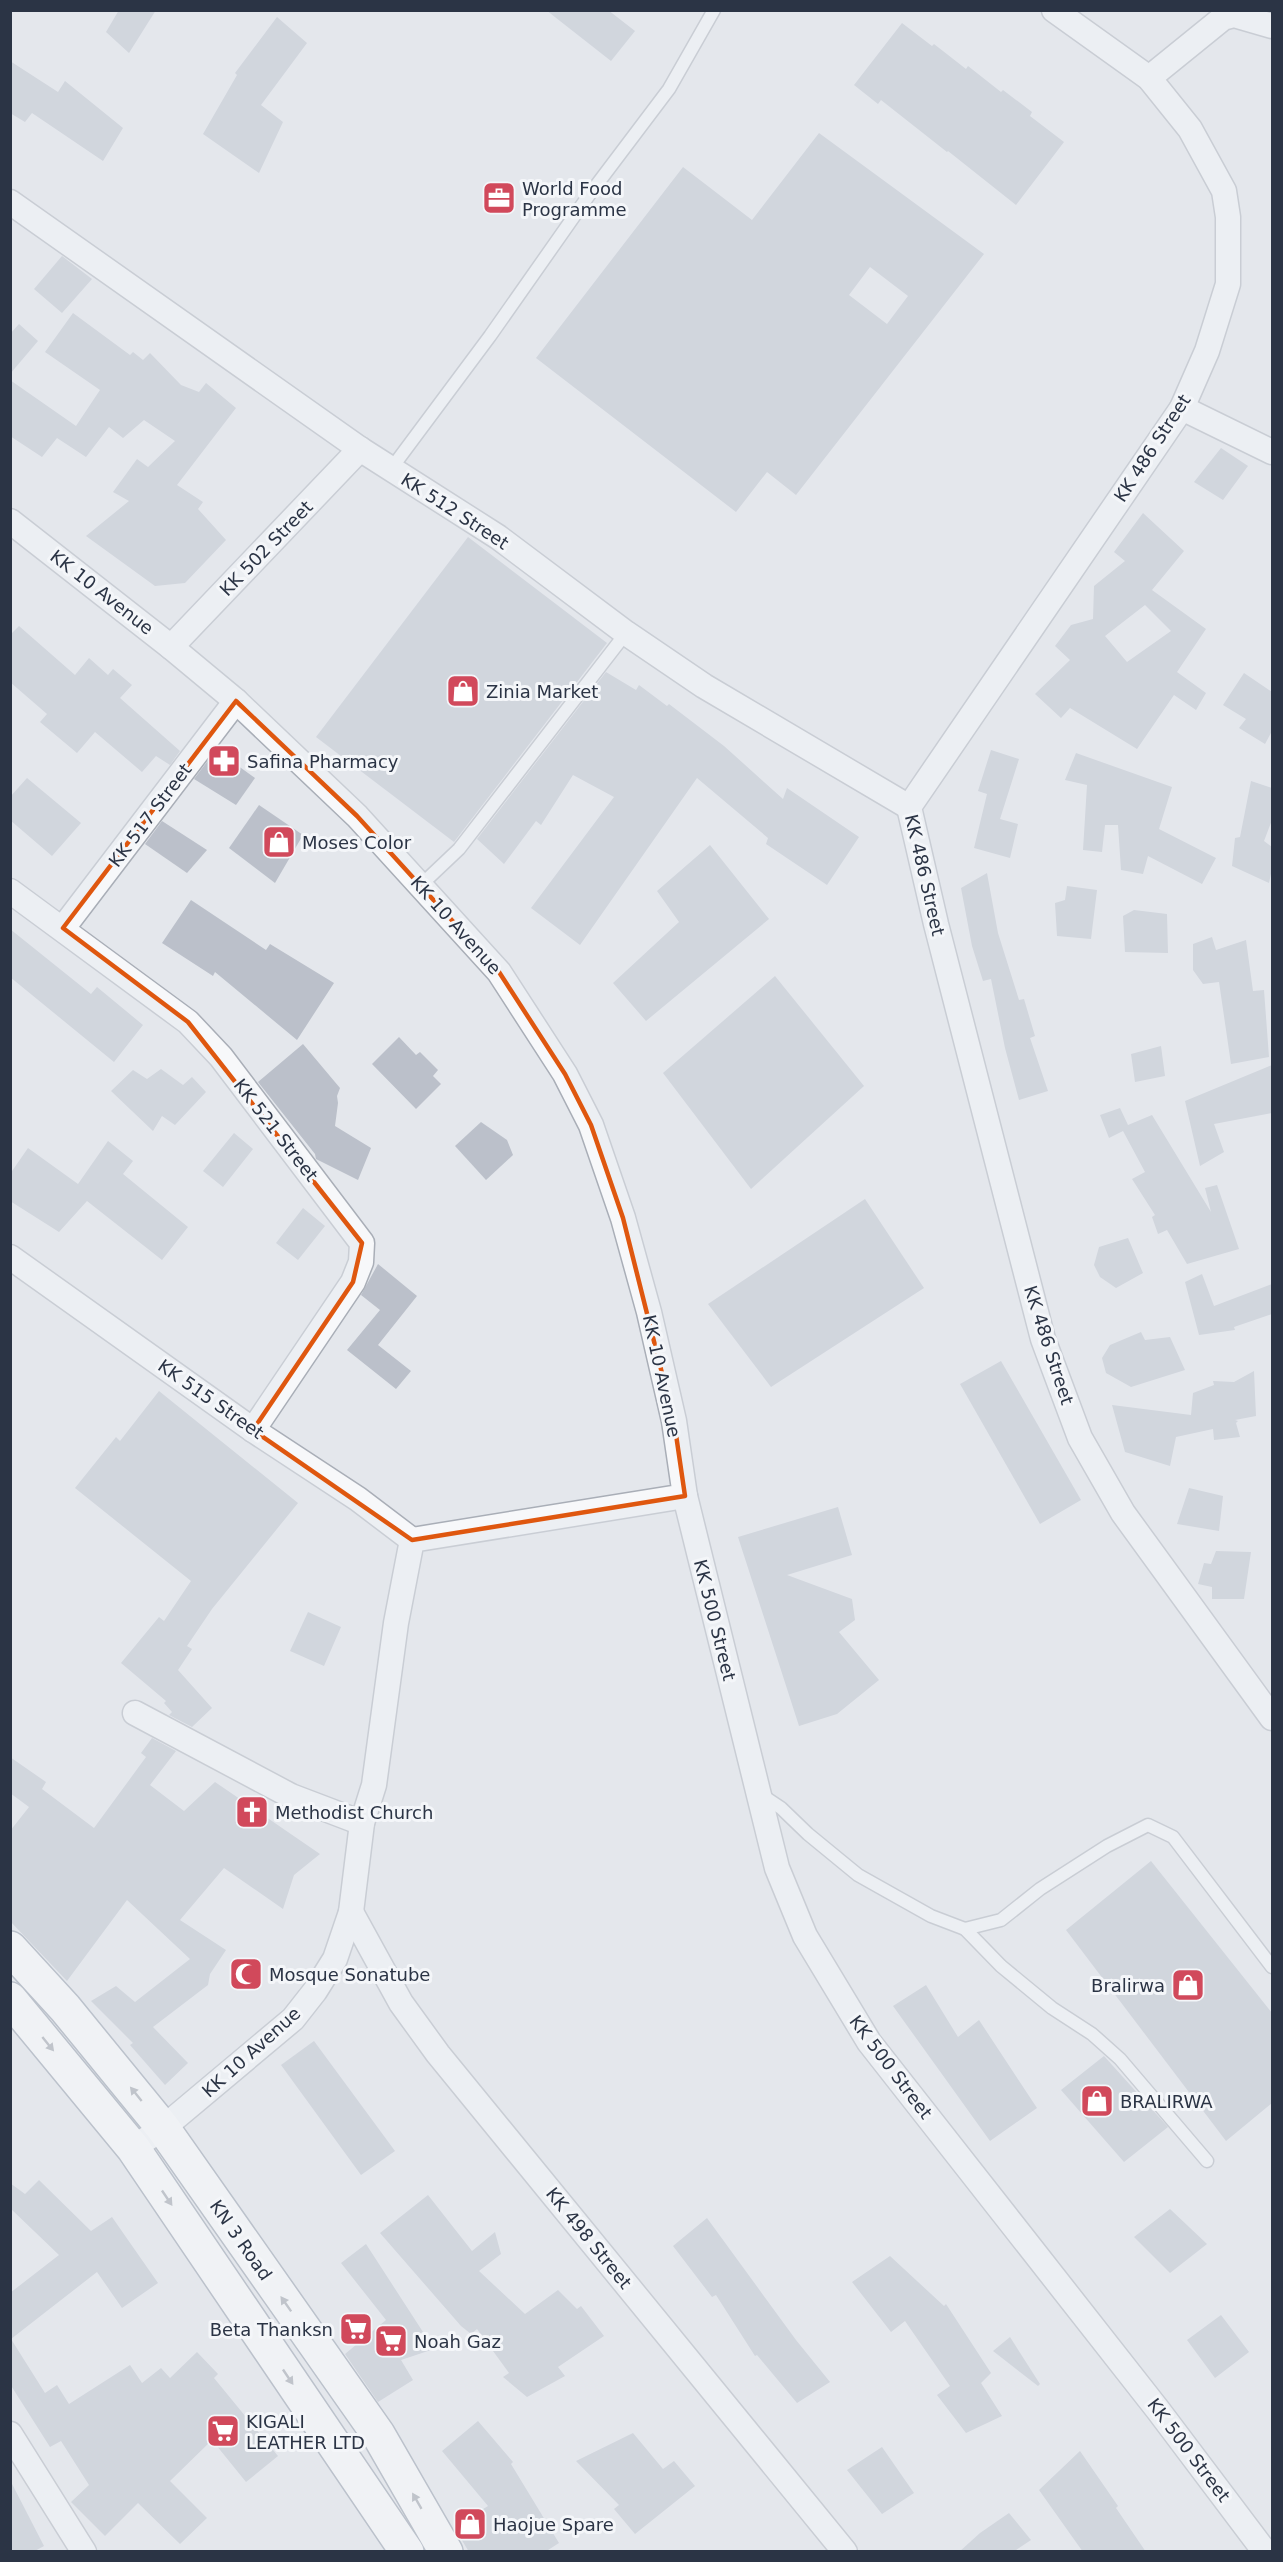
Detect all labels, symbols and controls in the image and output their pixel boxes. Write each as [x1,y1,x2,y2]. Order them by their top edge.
place label: World Food Programme [522,178,627,220]
office icon: World Food Programme [481,180,517,216]
street label: KK 486 Street [1109,390,1195,506]
street label: KK 512 Street [397,468,513,554]
street label: KK 502 Street [215,496,317,600]
street label: KK 10 Avenue [46,545,158,639]
shop icon: Zinia Market [445,673,481,709]
place label: Zinia Market [486,681,598,702]
pharmacy icon: Safina Pharmacy [206,743,242,779]
place label: Safina Pharmacy [247,751,399,772]
street label: KK 517 Street [104,759,196,871]
street label: KK 486 Street [901,812,949,938]
shop icon: Moses Color [261,824,297,860]
place label: Moses Color [302,832,412,853]
street label: KK 10 Avenue [406,872,506,978]
street label: KK 521 Street [230,1075,322,1185]
street label: KK 486 Street [1020,1283,1078,1407]
street label: KK 10 Avenue [639,1313,685,1439]
street label: KK 515 Street [154,1355,268,1443]
street label: KK 500 Street [690,1557,740,1683]
church icon: Methodist Church [234,1794,270,1830]
place label: Methodist Church [275,1802,433,1823]
mosque icon: Mosque Sonatube [228,1956,264,1992]
place label: Mosque Sonatube [269,1964,430,1985]
shop icon: Bralirwa [1170,1967,1206,2003]
place label: Bralirwa [1091,1975,1165,1996]
street label: KK 10 Avenue [198,2002,304,2102]
street label: KK 500 Street [845,2011,937,2123]
one-way arrow [41,2036,54,2052]
shop icon: BRALIRWA [1079,2083,1115,2119]
one-way arrow [129,2086,142,2102]
place label: BRALIRWA [1120,2091,1213,2112]
street label: KK 498 Street [542,2183,636,2293]
one-way arrow [161,2190,172,2206]
street label: KN 3 Road [206,2196,276,2284]
one-way arrow [280,2296,292,2312]
supermarket icon: Beta Thanksn [338,2311,374,2347]
place label: Beta Thanksn [210,2319,333,2340]
supermarket icon: Noah Gaz [373,2323,409,2359]
place label: Noah Gaz [414,2331,501,2352]
one-way arrow [283,2368,294,2385]
street label: KK 500 Street [1143,2394,1235,2506]
place label: KIGALI LEATHER LTD [246,2411,365,2453]
supermarket icon: KIGALI LEATHER LTD [205,2413,241,2449]
one-way arrow [412,2492,422,2509]
shop icon: Haojue Spare [452,2506,488,2542]
place label: Haojue Spare [493,2514,614,2535]

